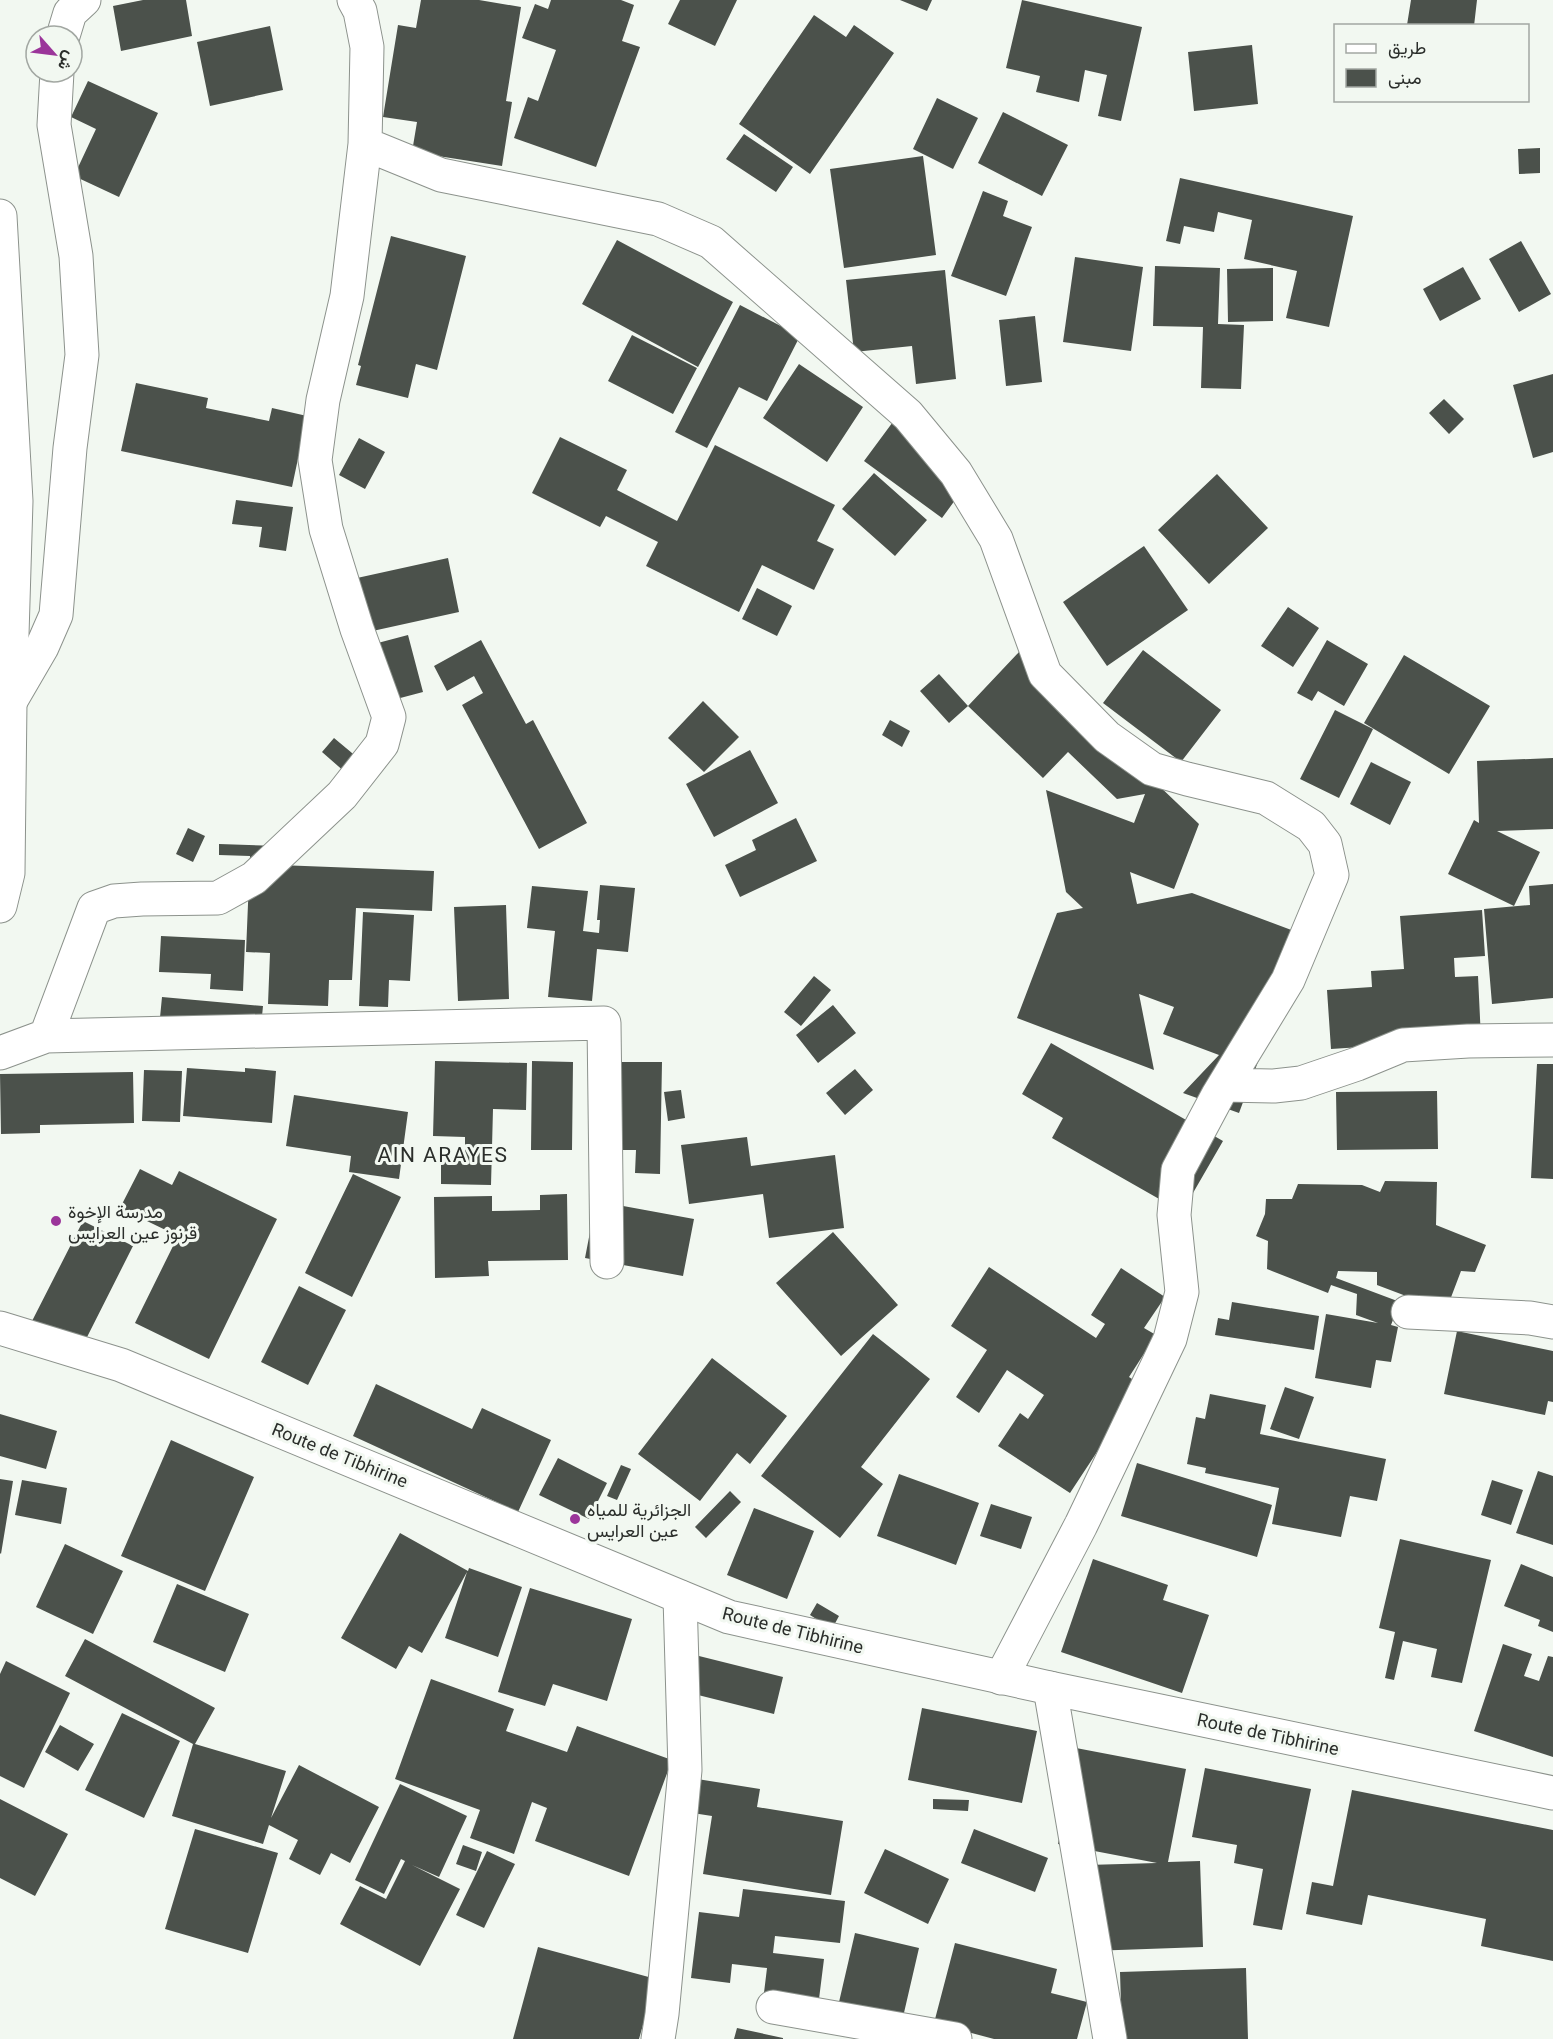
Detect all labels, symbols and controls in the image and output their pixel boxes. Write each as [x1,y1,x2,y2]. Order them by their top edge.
north arrow [24,24,84,84]
legend [1334,24,1529,102]
text: طريق [1388,37,1426,59]
text: ش [54,48,80,74]
text: مبنى [1388,67,1422,89]
district label: AIN ARAYES [378,1143,509,1167]
place label: مدرسة الإخوة قرنوز عين العرايس [68,1201,197,1244]
marker: مدرسة الإخوة قرنوز عين العرايس [49,1214,63,1228]
street label: Route de Tibhirine [269,1418,411,1492]
place label: الجزائرية للمياه عين العرايس [587,1499,691,1542]
marker: الجزائرية للمياه عين العرايس [568,1512,582,1526]
street label: Route de Tibhirine [720,1602,866,1658]
street label: Route de Tibhirine [1195,1709,1341,1759]

